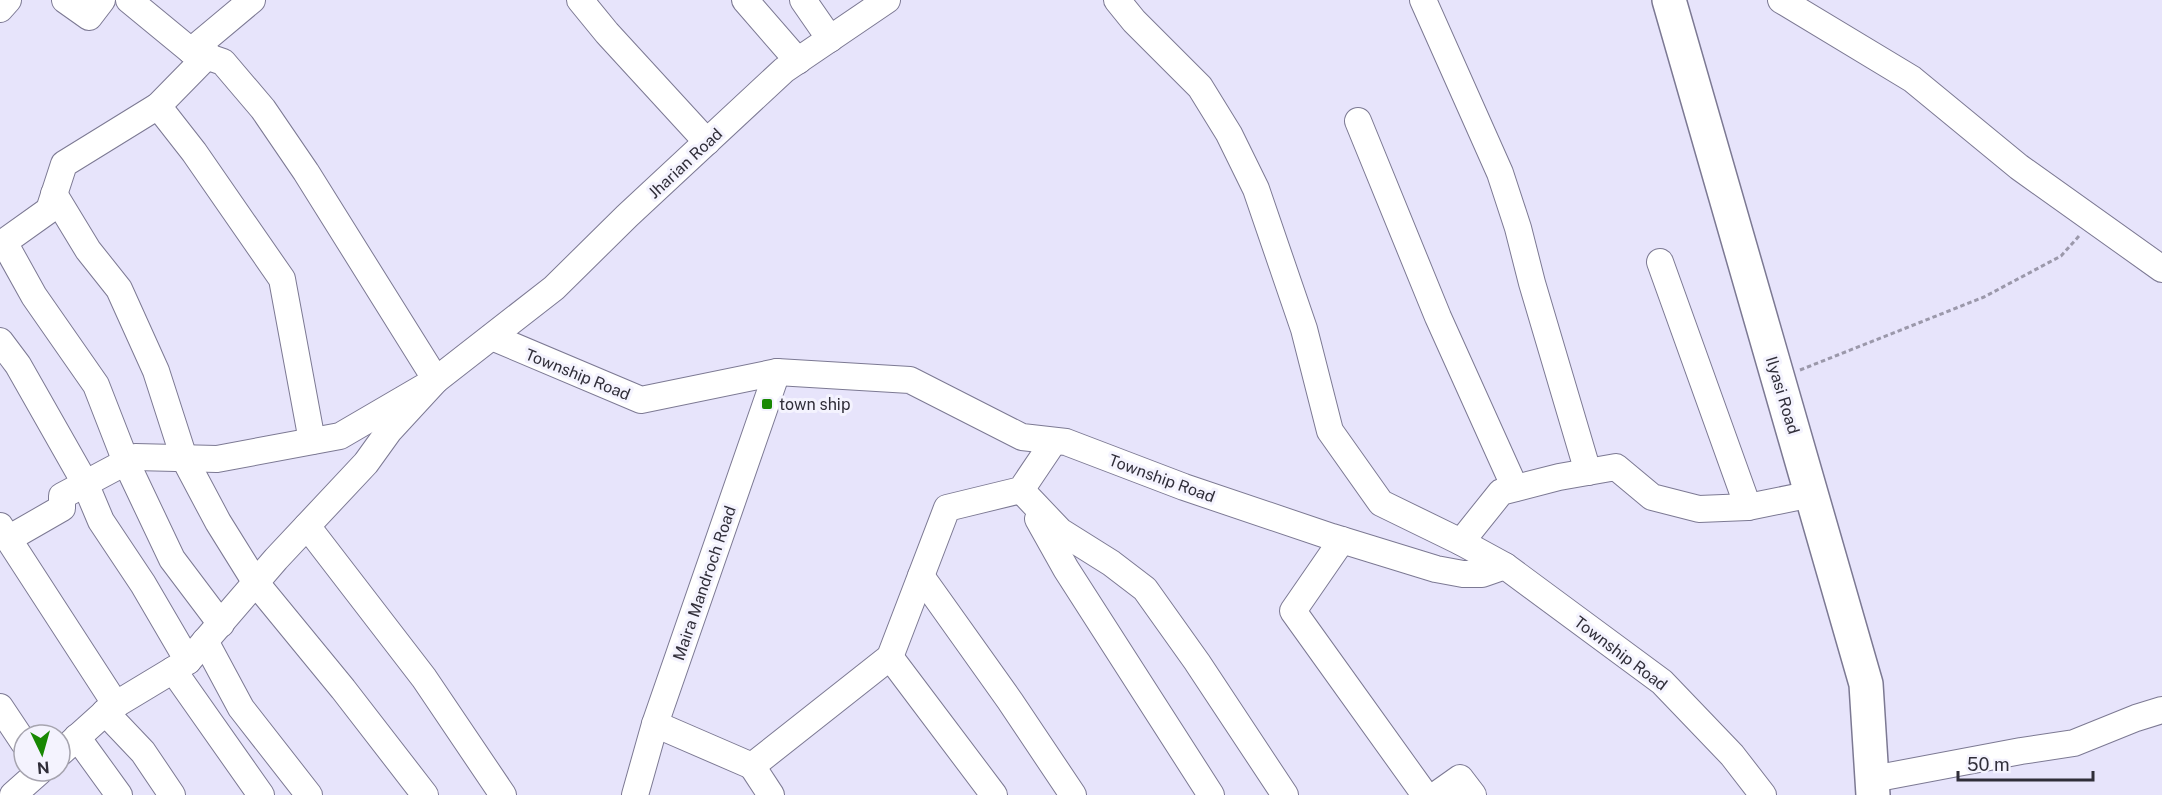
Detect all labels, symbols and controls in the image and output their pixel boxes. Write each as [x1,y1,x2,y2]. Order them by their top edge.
street label: Jharian Road [644,124,726,202]
street label: Township Road [523,345,633,404]
street label: Ilyasi Road [1762,354,1803,436]
place label: town ship [779,395,850,414]
marker: town ship [760,397,774,411]
street label: Township Road [1106,450,1217,506]
street label: Maira Mandroch Road [669,503,740,663]
street label: Township Road [1570,612,1671,695]
north arrow [12,723,72,783]
scale bar [1958,744,2093,782]
text: 50 m [1967,754,2010,775]
text: N [36,757,50,777]

